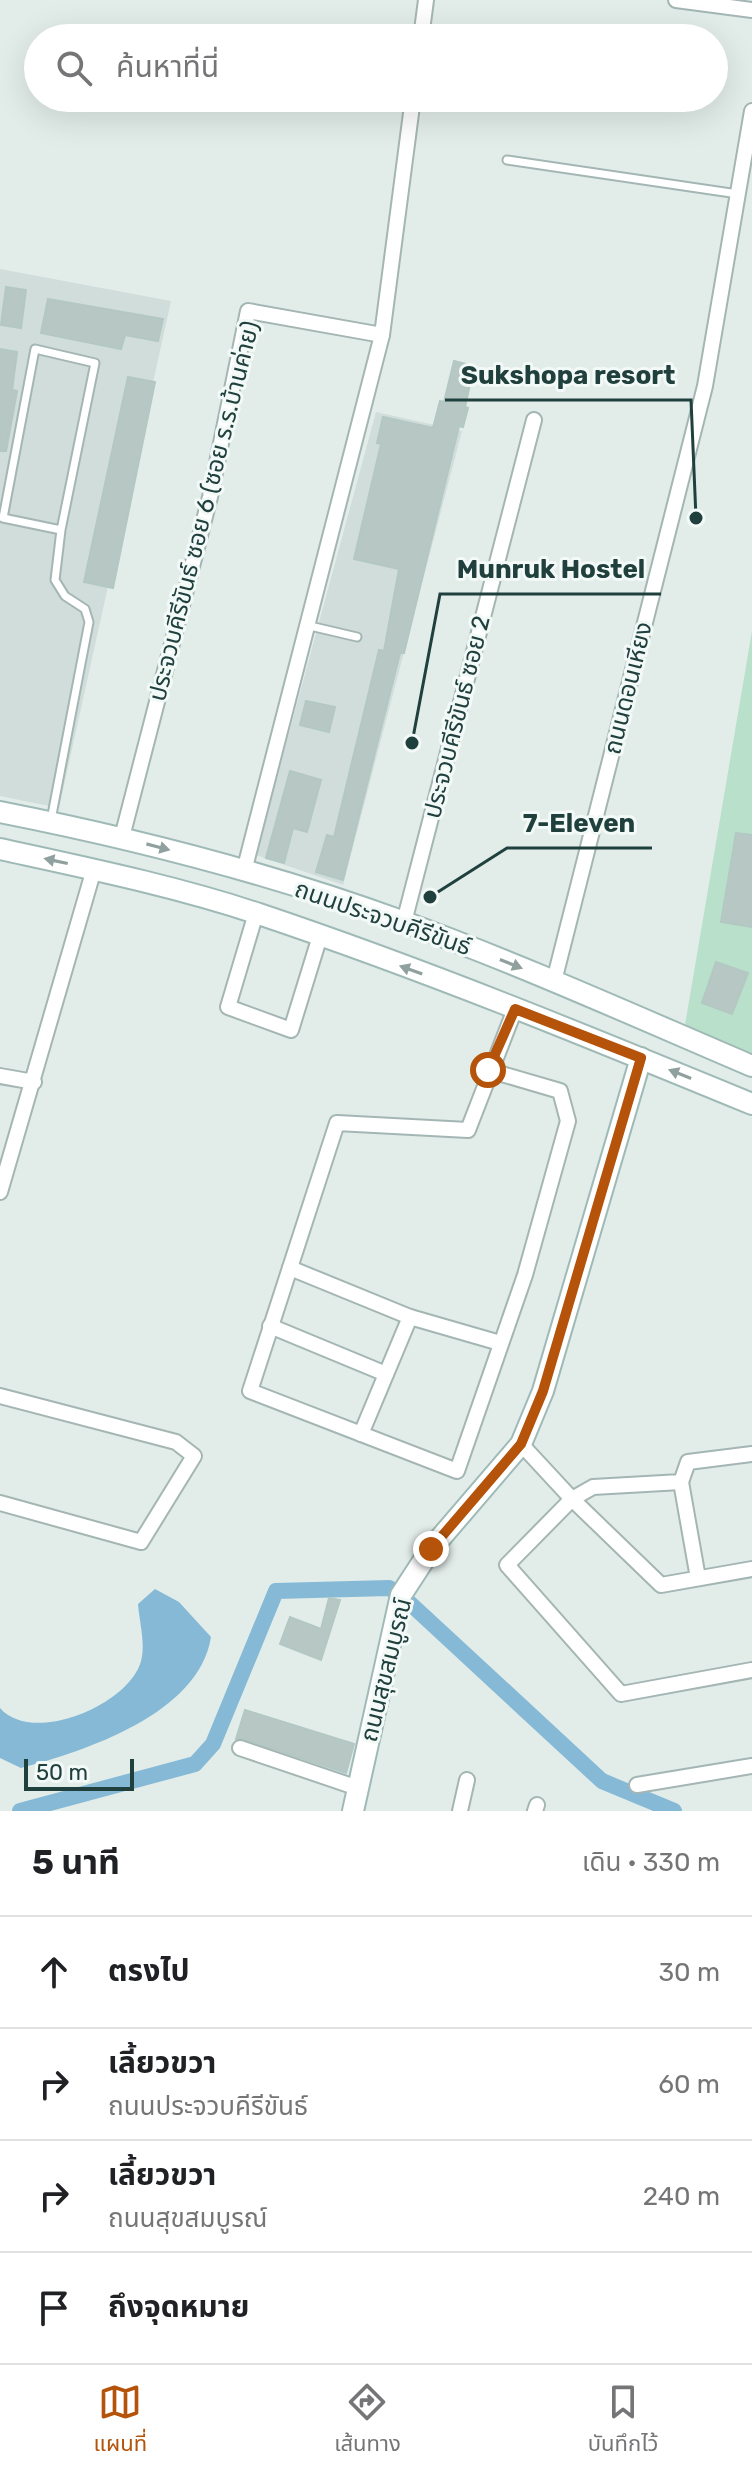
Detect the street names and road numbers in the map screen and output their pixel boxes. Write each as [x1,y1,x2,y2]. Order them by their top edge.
street label: ประจวบคีรีขันธ์ ซอย 6 (ซอย ร.ร.บ้านค่าย) [143,318,265,704]
street label: ประจวบคีรีขันธ์ ซอย 2 [418,613,496,821]
street label: ถนนดอนเหียง [598,619,658,757]
street label: ถนนประจวบคีรีขันธ์ [291,875,475,961]
street label: ถนนสุขสมบูรณ์ [355,1595,418,1745]

